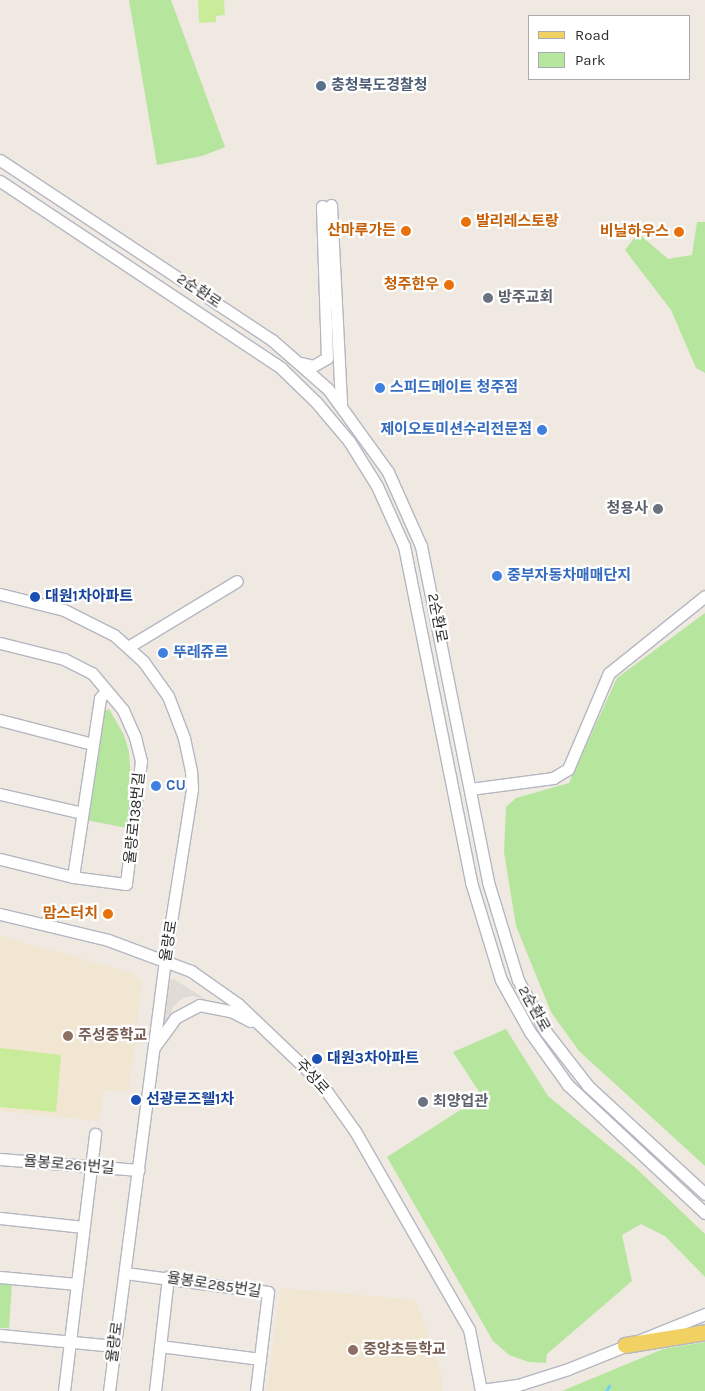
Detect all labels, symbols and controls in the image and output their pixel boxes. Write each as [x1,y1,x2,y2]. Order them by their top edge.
legend [528,15,690,80]
text: Road [575,26,610,44]
text: Park [575,51,605,69]
place label: 충청북도경찰청 [331,77,428,95]
marker: 충청북도경찰청 [315,80,327,92]
place label: 발리레스토랑 [476,213,559,231]
marker: 발리레스토랑 [460,216,472,228]
place label: 산마루가든 [327,222,396,240]
place label: 비닐하우스 [600,223,669,241]
marker: 산마루가든 [400,225,412,237]
marker: 비닐하우스 [673,226,685,238]
street label: 2순환로 [173,270,225,312]
place label: 청주한우 [384,276,439,294]
marker: 청주한우 [443,279,455,291]
place label: 방주교회 [498,289,553,307]
marker: 방주교회 [482,292,494,304]
place label: 스피드메이트 청주점 [390,379,518,397]
marker: 스피드메이트 청주점 [374,382,386,394]
place label: 제이오토미션수리전문점 [380,421,532,439]
marker: 제이오토미션수리전문점 [536,424,548,436]
place label: 청용사 [607,500,648,518]
marker: 청용사 [652,503,664,515]
place label: 중부자동차매매단지 [507,567,631,585]
marker: 중부자동차매매단지 [491,570,503,582]
place label: 대원1차아파트 [45,588,133,606]
marker: 대원1차아파트 [29,591,41,603]
street label: 2순환로 [423,592,451,644]
place label: 뚜레쥬르 [173,644,228,662]
marker: 뚜레쥬르 [157,647,169,659]
street label: 율량로138번길 [121,771,149,865]
place label: CU [166,777,186,795]
marker: CU [150,780,162,792]
place label: 맘스터치 [43,905,98,923]
marker: 맘스터치 [102,908,114,920]
street label: 율량로 [157,919,181,963]
street label: 2순환로 [514,983,554,1035]
place label: 주성중학교 [78,1027,147,1045]
marker: 주성중학교 [62,1030,74,1042]
place label: 대원3차아파트 [327,1050,419,1068]
marker: 대원3차아파트 [311,1053,323,1065]
street label: 주성로 [291,1056,333,1098]
place label: 선광로즈웰1차 [146,1091,234,1109]
place label: 최양업관 [433,1093,488,1111]
marker: 선광로즈웰1차 [130,1094,142,1106]
marker: 최양업관 [417,1096,429,1108]
street label: 율봉로261번길 [23,1152,115,1178]
street label: 율봉로285번길 [165,1269,263,1301]
street label: 율량로 [103,1320,127,1364]
place label: 중앙초등학교 [363,1341,446,1359]
marker: 중앙초등학교 [347,1344,359,1356]

